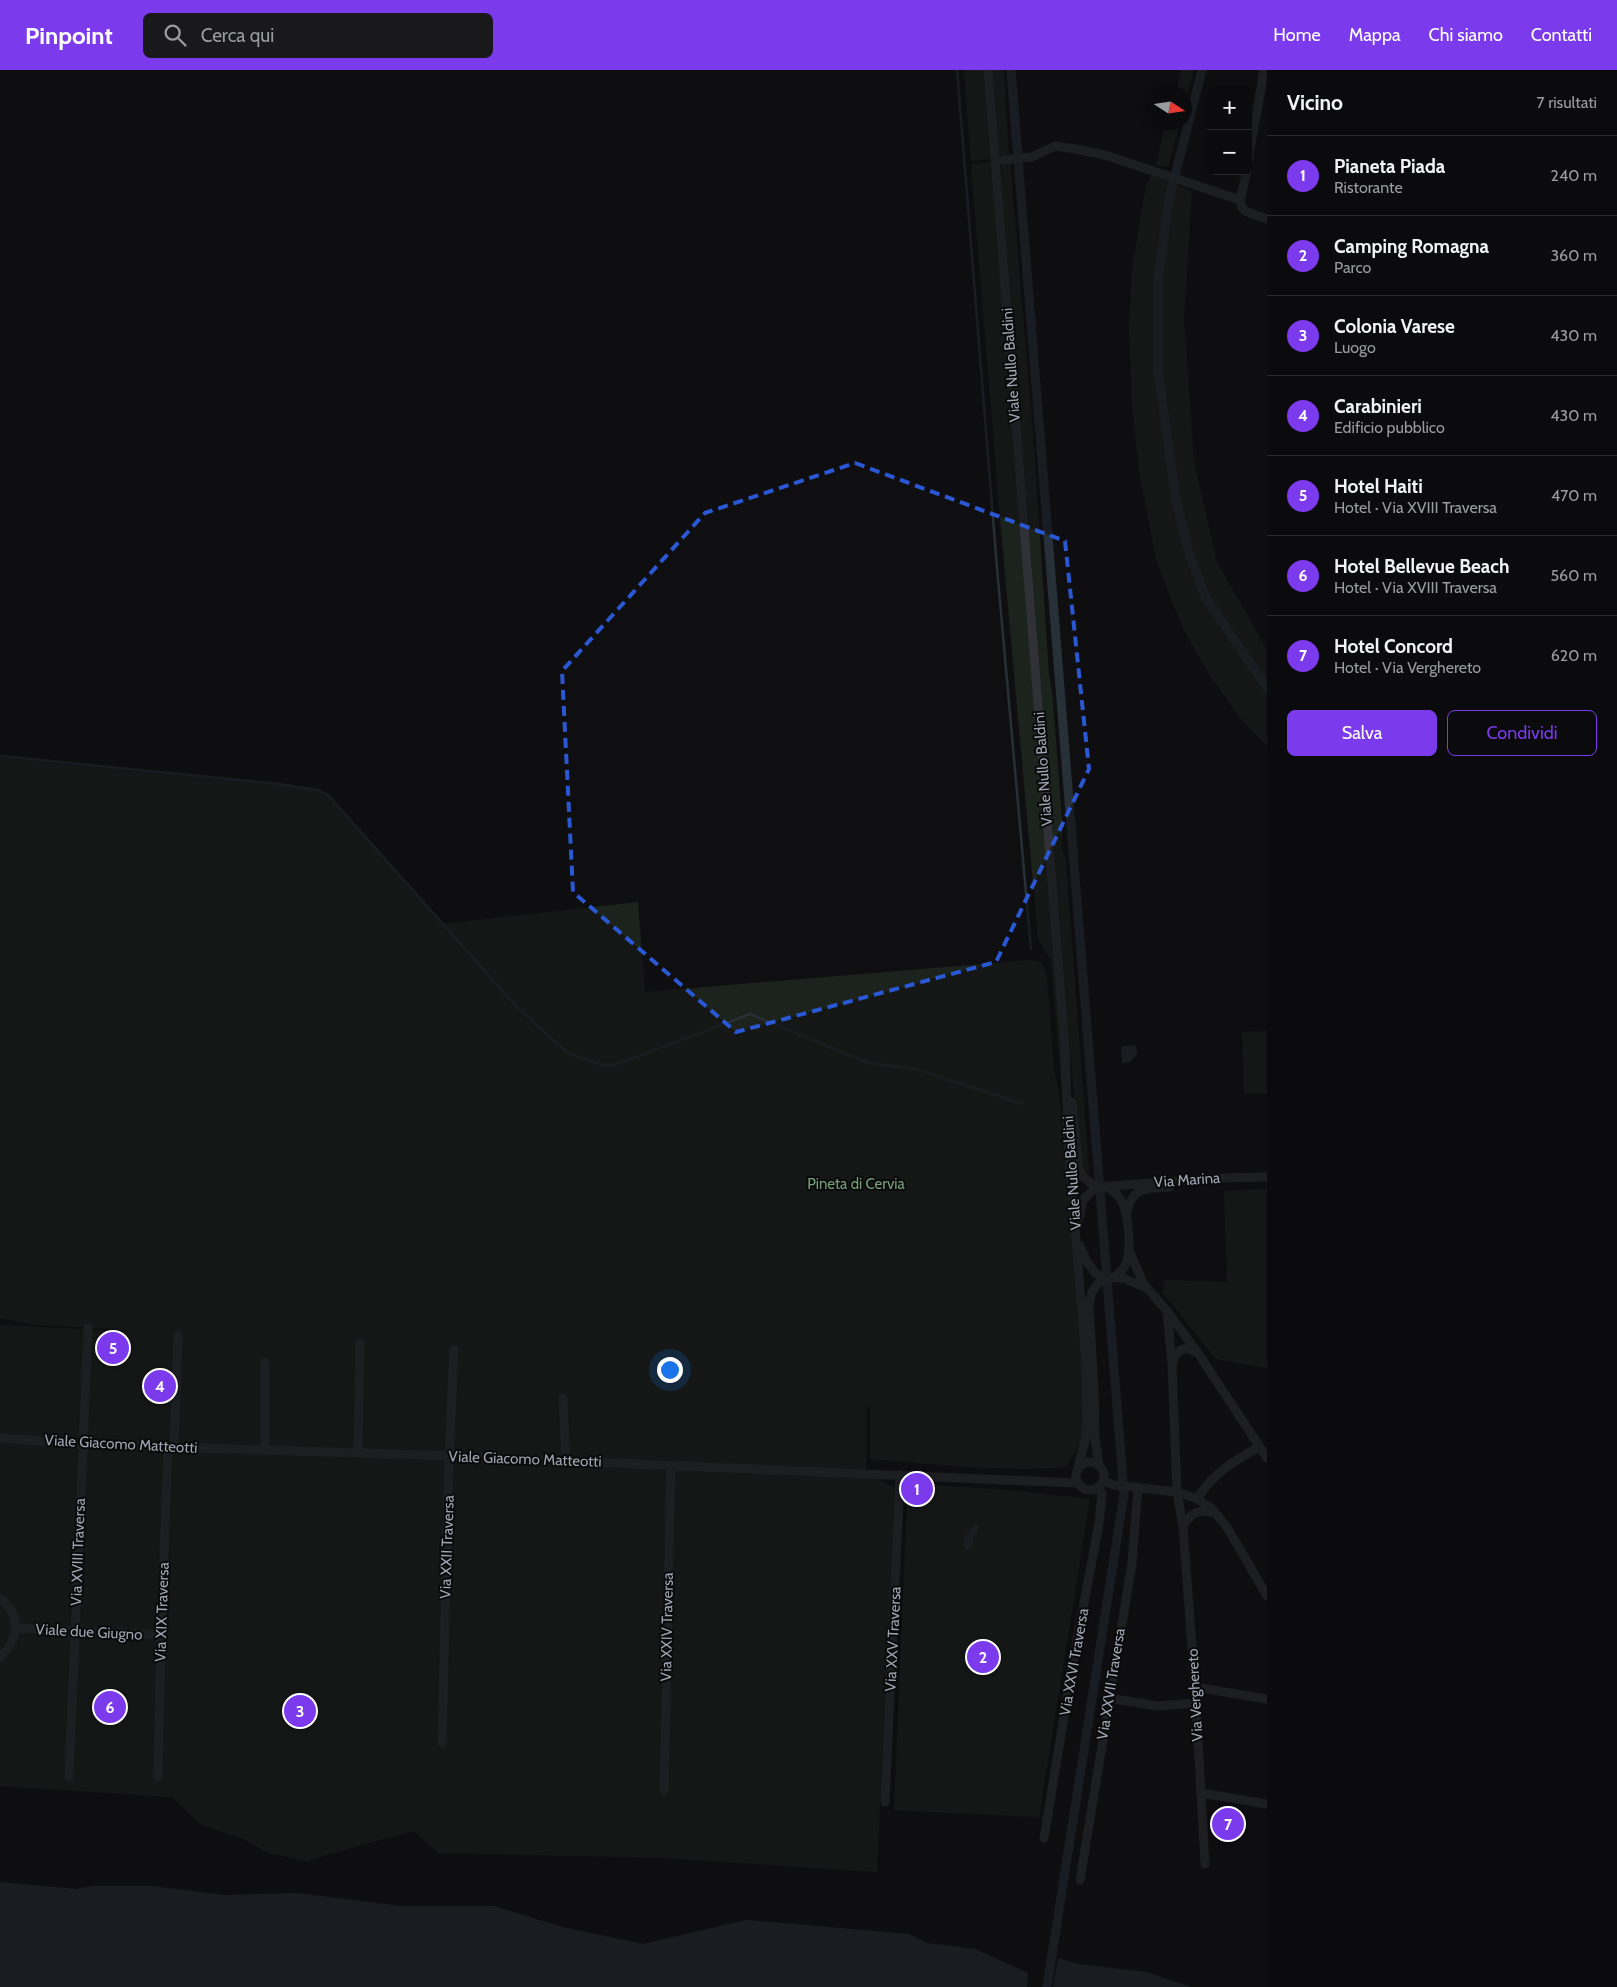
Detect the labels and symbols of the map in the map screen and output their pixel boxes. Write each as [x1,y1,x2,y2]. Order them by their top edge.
north arrow [1147,85,1192,130]
street label: Viale Nullo Baldini [998,307,1024,423]
street label: Viale Nullo Baldini [1030,711,1056,827]
street label: Viale Nullo Baldini [1059,1115,1085,1231]
street label: Via Marina [1153,1169,1222,1191]
park label: Pineta di Cervia [807,1175,906,1193]
pin: 5 [97,1329,129,1367]
your location [657,1357,683,1383]
pin: 4 [144,1367,176,1405]
street label: Viale Giacomo Matteotti [44,1431,198,1457]
street label: Viale Giacomo Matteotti [448,1447,602,1471]
pin: 1 [901,1470,933,1508]
street label: Via XXII Traversa [436,1494,458,1599]
street label: Via XVIII Traversa [67,1497,89,1606]
street label: Via XIX Traversa [151,1561,173,1662]
street label: Via XXIV Traversa [657,1572,677,1682]
street label: Via XXV Traversa [881,1585,905,1692]
street label: Via XXVI Traversa [1056,1606,1092,1717]
street label: Viale due Giugno [35,1620,143,1644]
street label: Via XXVII Traversa [1093,1626,1129,1741]
pin: 2 [967,1638,999,1676]
street label: Via Verghereto [1184,1648,1206,1742]
pin: 6 [94,1688,126,1726]
pin: 3 [284,1692,316,1730]
pin: 7 [1212,1805,1244,1843]

